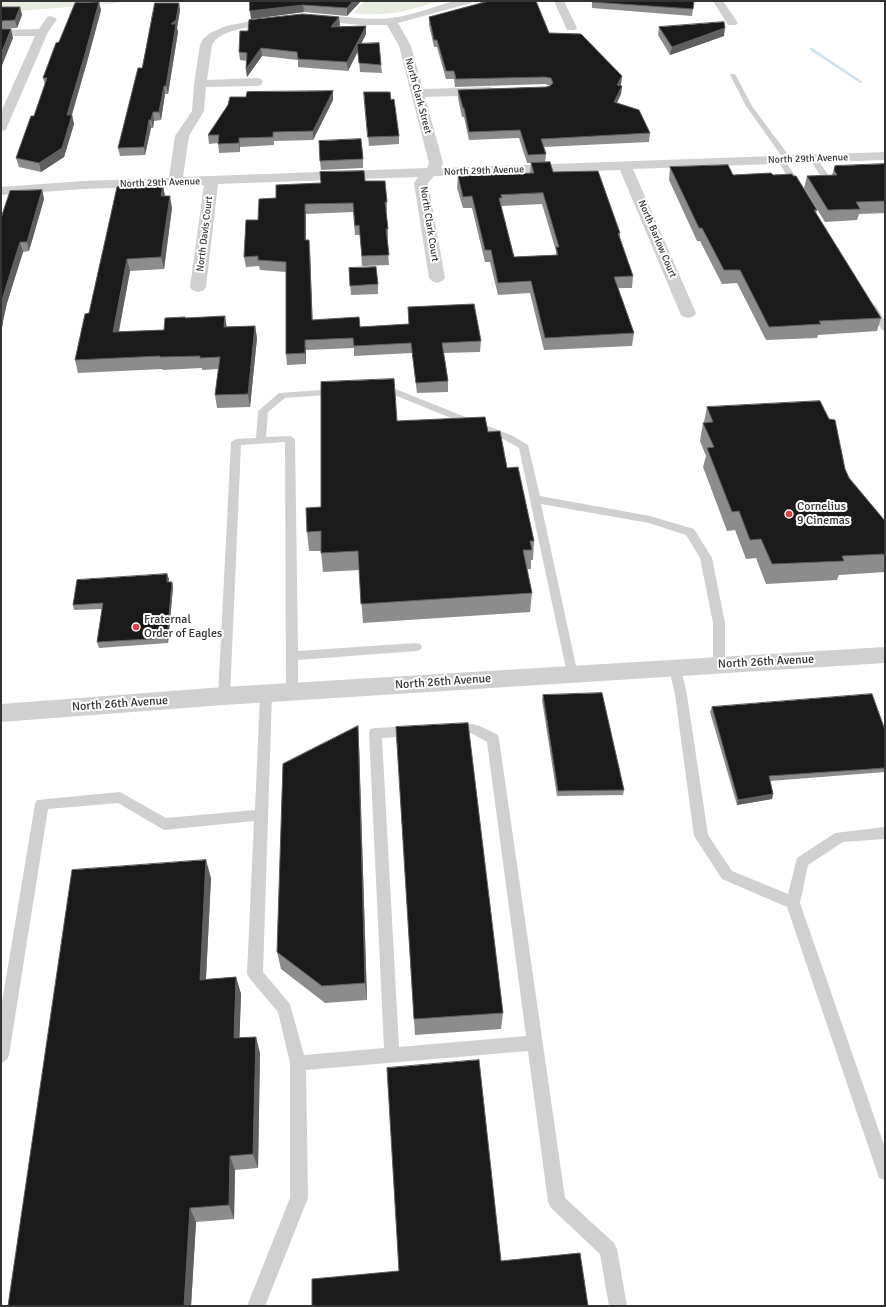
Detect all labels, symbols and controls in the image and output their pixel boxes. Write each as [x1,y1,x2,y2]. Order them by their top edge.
street label: North Clark Street [402,57,434,135]
street label: North 29th Avenue [768,152,848,166]
street label: North 29th Avenue [444,164,524,178]
street label: North 29th Avenue [120,176,200,190]
street label: North Clark Court [417,186,441,262]
street label: North Davis Court [194,196,216,272]
street label: North Barlow Court [635,198,679,280]
place label: Cornelius 9 Cinemas [797,500,850,528]
marker: Cornelius 9 Cinemas [784,509,794,519]
place label: Fraternal Order of Eagles [144,613,222,641]
marker: Fraternal Order of Eagles [131,622,141,632]
street label: North 26th Avenue [718,652,814,672]
street label: North 26th Avenue [394,671,492,693]
street label: North 26th Avenue [71,693,169,715]

